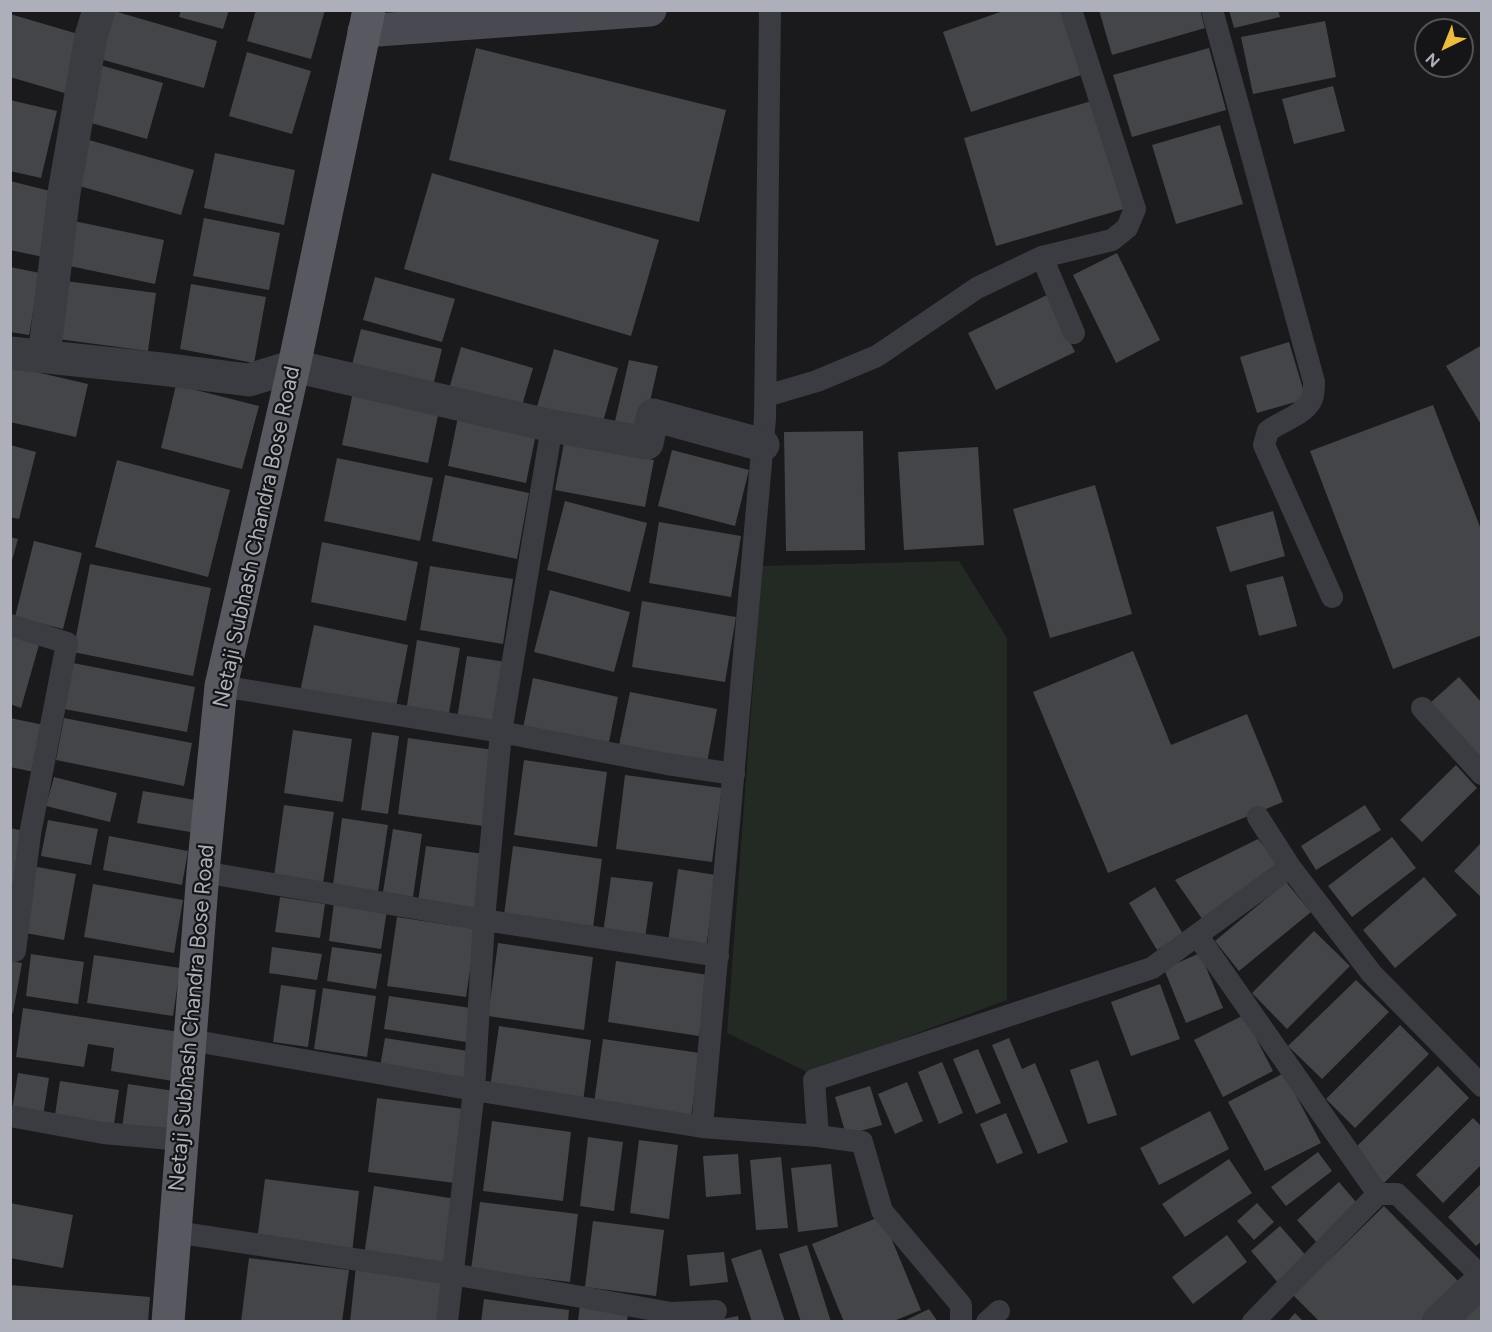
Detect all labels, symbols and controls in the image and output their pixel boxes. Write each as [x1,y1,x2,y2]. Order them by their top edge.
north arrow [1414,18,1474,78]
text: N [1422,49,1444,71]
street label: Netaji Subhash Chandra Bose Road [208,364,306,710]
street label: Netaji Subhash Chandra Bose Road [164,843,220,1193]

